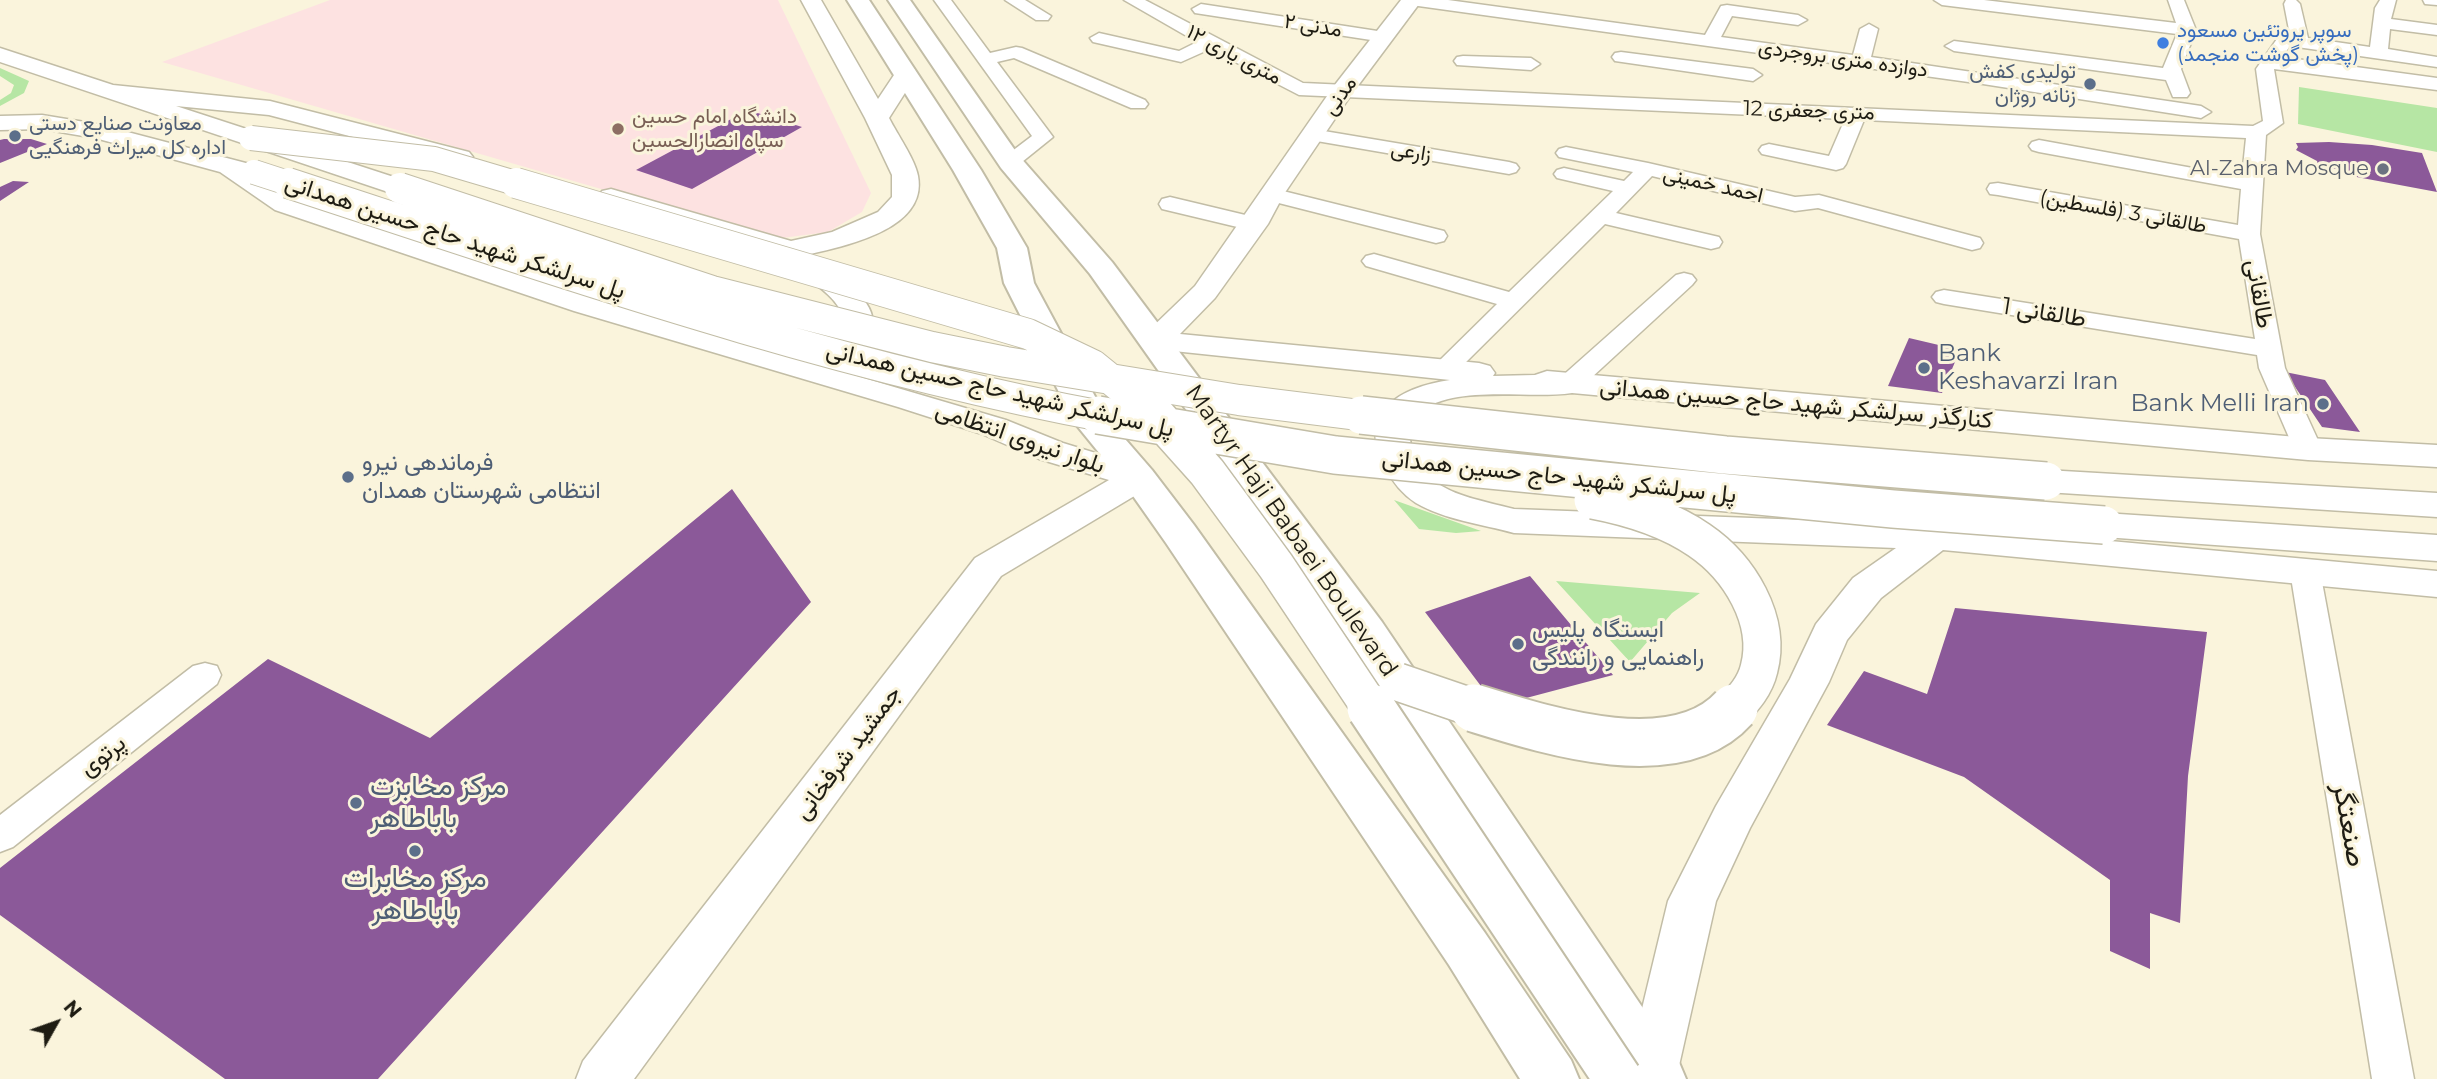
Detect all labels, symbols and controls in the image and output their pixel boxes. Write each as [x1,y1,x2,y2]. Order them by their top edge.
street label: مدنی ۲ [1282,9,1344,43]
place label: سوپر پروتئین مسعود (پخش گوشت منجمد) [2177,18,2359,68]
street label: ۱۲ متری یاری [1182,20,1286,90]
street label: دوازده متری بروجردی [1757,35,1929,83]
marker: سوپر پروتئین مسعود (پخش گوشت منجمد) [2155,35,2171,51]
place label: تولیدی کفش زنانه روژان [1969,59,2076,109]
street label: مدنی [1317,72,1363,120]
marker: تولیدی کفش زنانه روژان [2082,76,2098,92]
street label: 12 متری جعفری [1743,96,1875,126]
place label: دانشگاه امام حسین سپاه انصارالحسین [632,104,797,154]
place label: معاونت صنایع دستی اداره کل میراث فرهنگیی [29,111,226,161]
marker: دانشگاه امام حسین سپاه انصارالحسین [610,121,626,137]
marker: معاونت صنایع دستی اداره کل میراث فرهنگیی [7,128,23,144]
street label: زارعی [1389,136,1433,168]
place label: Al-Zahra Mosque [2190,156,2369,182]
street label: احمد خمینی [1660,161,1766,209]
marker: Al-Zahra Mosque [2375,161,2391,177]
street label: پل سرلشکر شهید حاج حسین همدانی [281,168,629,306]
street label: طالقانی 3 (فلسطین) [2038,185,2208,239]
street label: طالقانی [2239,257,2279,331]
street label: طالقانی 1 [2000,292,2088,334]
street label: پل سرلشکر شهید حاج حسین همدانی [823,336,1177,444]
place label: Bank Keshavarzi Iran [1938,340,2118,396]
marker: Bank Keshavarzi Iran [1916,360,1932,376]
street label: کنارگذر سرلشکر شهید حاج حسین همدانی [1598,372,1994,436]
street label: Martyr Haji Babaei Boulevard [1179,379,1403,683]
place label: Bank Melli Iran [2131,390,2309,418]
street label: بلوار نیروی انتظامی [932,396,1108,480]
marker: Bank Melli Iran [2315,396,2331,412]
street label: پل سرلشکر شهید حاج حسین همدانی [1380,444,1738,510]
place label: فرماندهی نیرو انتظامی شهرستان همدان [362,449,601,505]
marker: فرماندهی نیرو انتظامی شهرستان همدان [340,469,356,485]
place label: ایستگاه پلیس راهنمایی و رانندگی [1532,616,1704,672]
marker: ایستگاه پلیس راهنمایی و رانندگی [1510,636,1526,652]
street label: جمشید شرفخانی [788,680,908,826]
street label: پرتوی [74,729,132,783]
place label: مرکز مخابزت باباطاهر [370,770,506,836]
street label: صنعتگر [2325,780,2373,870]
marker: مرکز مخابزت باباطاهر [348,795,364,811]
marker: مرکز مخابرات باباطاهر [407,843,423,859]
place label: مرکز مخابرات باباطاهر [343,862,487,928]
north arrow [21,988,91,1058]
text: N [59,996,86,1022]

